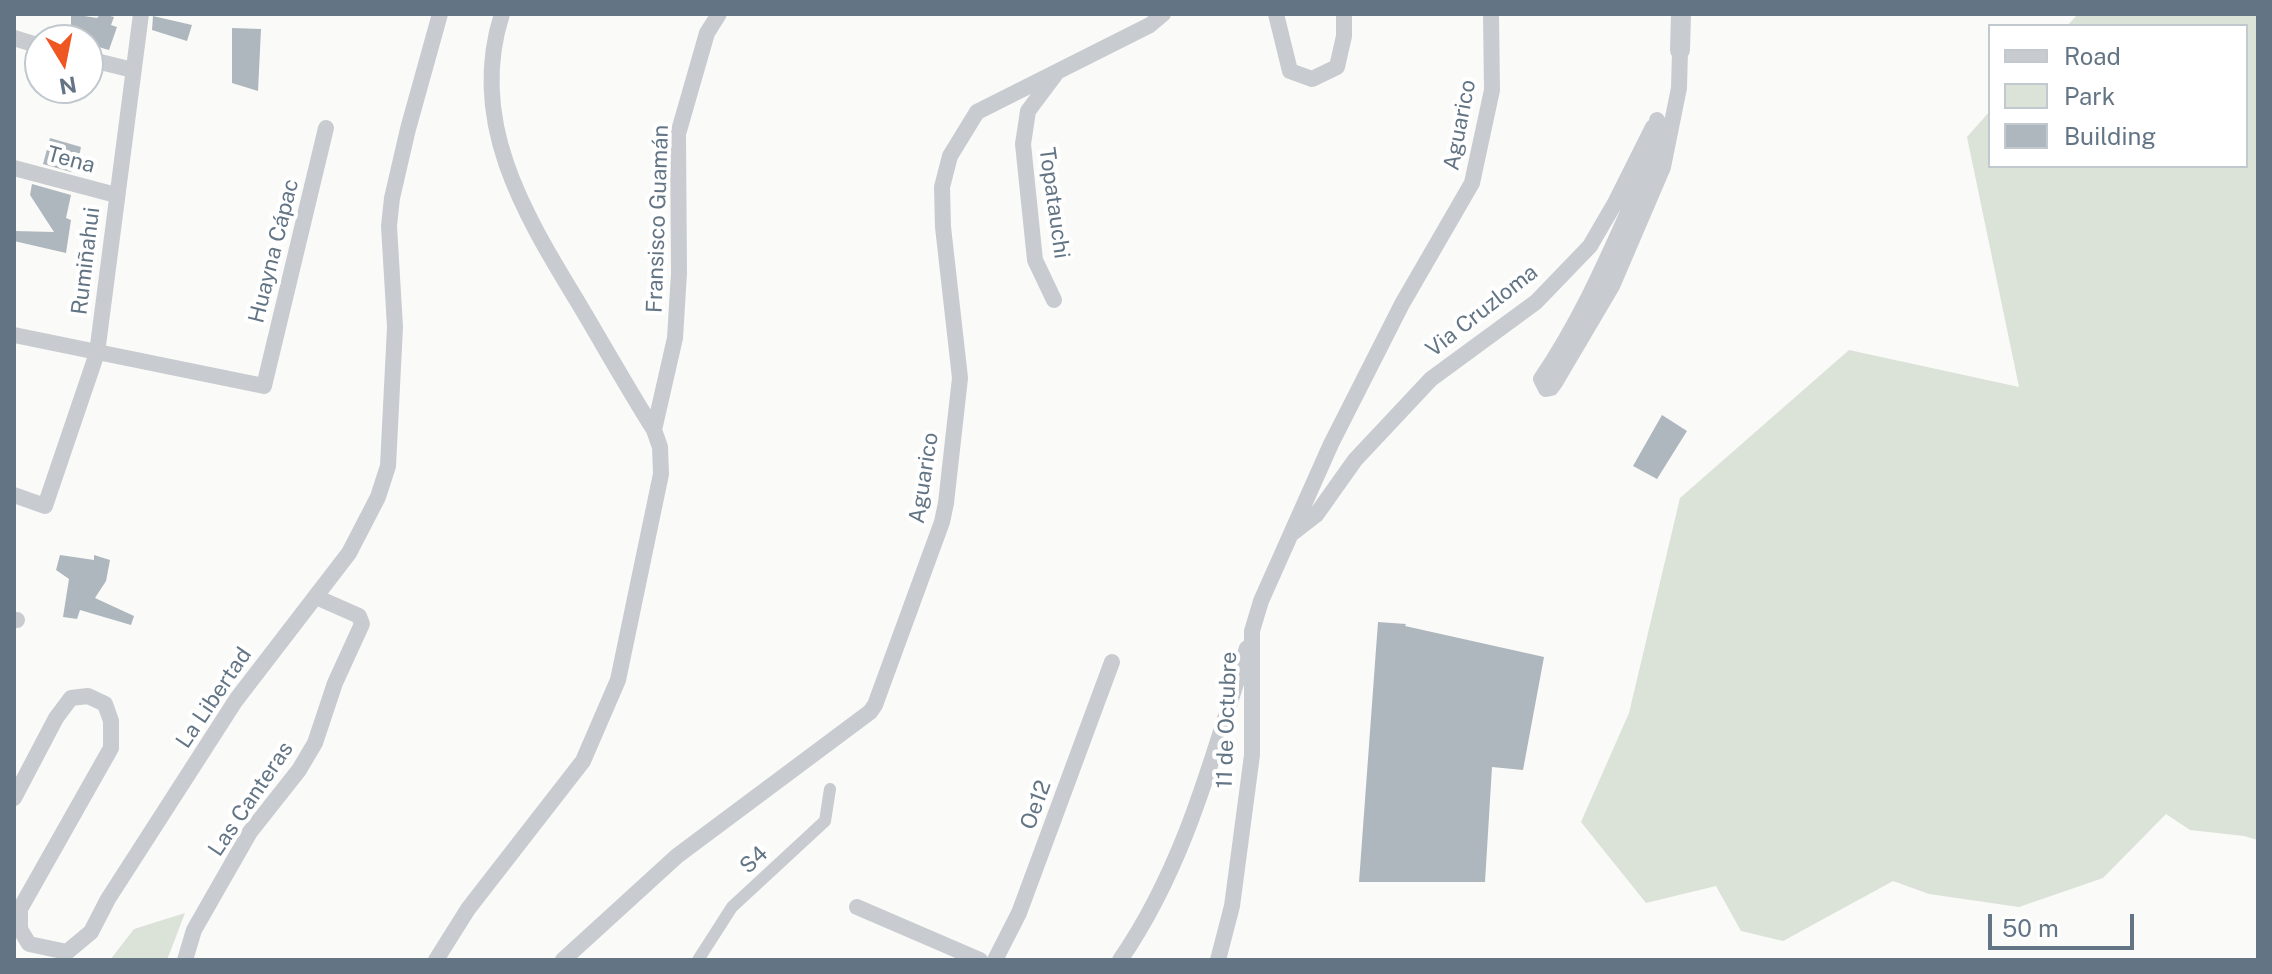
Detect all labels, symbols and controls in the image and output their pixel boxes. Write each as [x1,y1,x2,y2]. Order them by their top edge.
north arrow [24,24,104,104]
legend [1988,24,2248,168]
text: Road [2064,42,2121,70]
text: N [57,71,79,100]
street label: Aguarico [1438,77,1482,173]
text: Park [2064,82,2115,110]
text: Building [2064,122,2156,150]
street label: Fransisco Guamán [642,124,674,314]
street label: Tena [44,141,98,179]
street label: Topatauchi [1033,146,1075,260]
street label: Huayna Cápac [243,176,305,326]
street label: Rumiñahui [66,206,106,316]
street label: Via Cruzloma [1421,259,1543,363]
street label: Aguarico [904,431,944,525]
street label: La Libertad [171,643,257,753]
street label: 11 de Octubre [1211,651,1243,789]
street label: Las Canteras [203,737,299,861]
street label: Oe12 [1015,777,1057,833]
street label: S4 [735,841,773,879]
scale bar [1992,898,2138,948]
text: 50 m [2002,914,2059,942]

